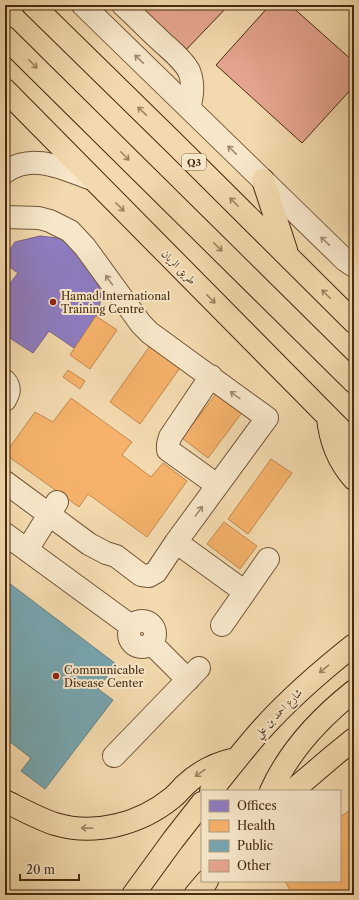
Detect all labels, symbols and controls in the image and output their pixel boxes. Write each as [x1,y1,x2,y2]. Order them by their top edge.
one-way arrow [134,54,144,64]
one-way arrow [28,59,38,69]
one-way arrow [137,106,147,116]
one-way arrow [227,145,237,155]
one-way arrow [120,151,130,160]
road number: Q3 [182,154,206,170]
one-way arrow [229,197,239,207]
one-way arrow [115,202,125,212]
one-way arrow [320,236,330,246]
one-way arrow [213,242,223,252]
street label: طريق الريان [158,247,199,288]
one-way arrow [105,275,113,286]
place label: Hamad International Training Centre [61,289,171,316]
one-way arrow [322,289,331,299]
one-way arrow [207,294,216,304]
marker: Hamad International Training Centre [48,297,58,307]
one-way arrow [230,390,241,399]
one-way arrow [195,505,203,516]
place label: Communicable Disease Center [64,663,144,690]
one-way arrow [318,665,329,674]
marker: Communicable Disease Center [51,671,61,681]
street label: شارع احمد بن علي [251,685,308,743]
one-way arrow [195,769,206,777]
legend [201,790,341,882]
text: Offices [237,798,277,813]
text: Health [237,818,276,833]
one-way arrow [81,824,94,832]
text: Public [237,838,273,853]
scale bar [20,856,79,882]
text: Other [237,858,271,873]
text: 20 m [26,862,55,877]

